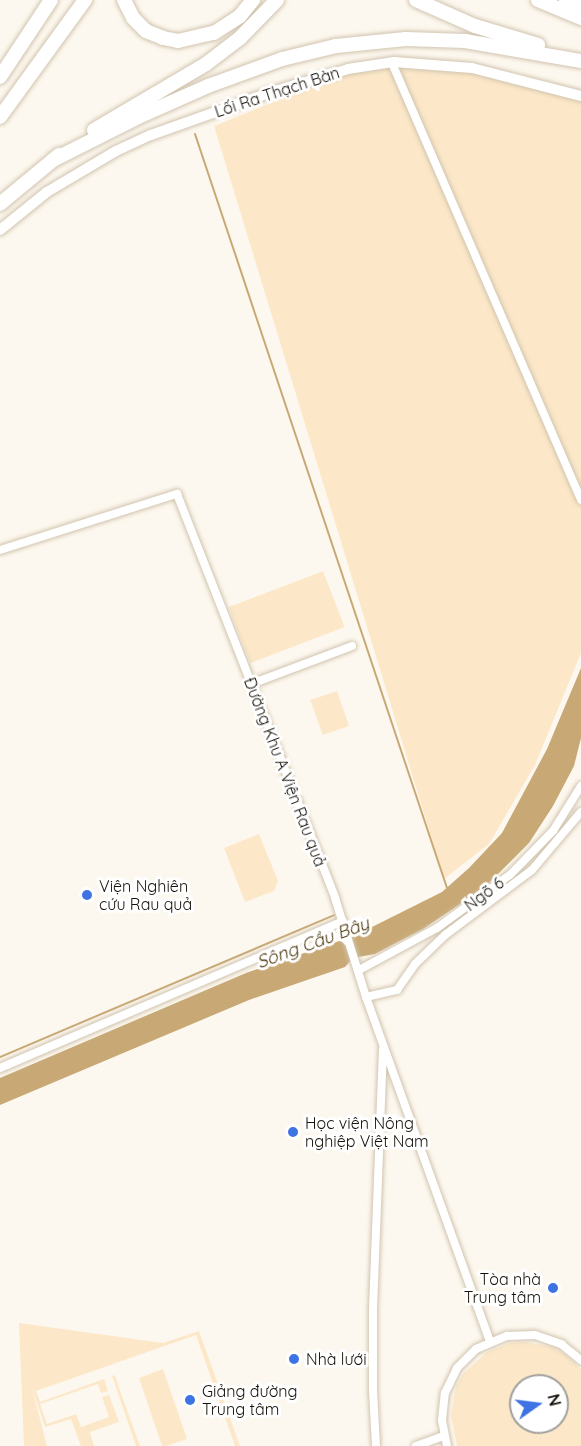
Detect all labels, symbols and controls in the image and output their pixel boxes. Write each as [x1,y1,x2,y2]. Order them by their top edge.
street label: Lối Ra Thạch Bàn [212,63,342,121]
street label: Đường Khu A Viện Rau quả [240,675,330,869]
street label: Ngõ 6 [461,873,507,915]
place label: Viện Nghiên cứu Rau quả [99,876,192,914]
marker: Viện Nghiên cứu Rau quả [80,888,94,902]
water label: Sông Cầu Bây [254,913,372,973]
place label: Học viện Nông nghiệp Việt Nam [305,1113,429,1151]
marker: Học viện Nông nghiệp Việt Nam [286,1125,300,1139]
place label: Tòa nhà Trung tâm [464,1269,541,1307]
marker: Tòa nhà Trung tâm [546,1281,560,1295]
place label: Nhà lưới [306,1349,367,1369]
marker: Nhà lưới [287,1352,301,1366]
north arrow [509,1374,569,1434]
place label: Giảng đường Trung tâm [202,1381,298,1419]
text: N [543,1392,566,1408]
marker: Giảng đường Trung tâm [183,1393,197,1407]

